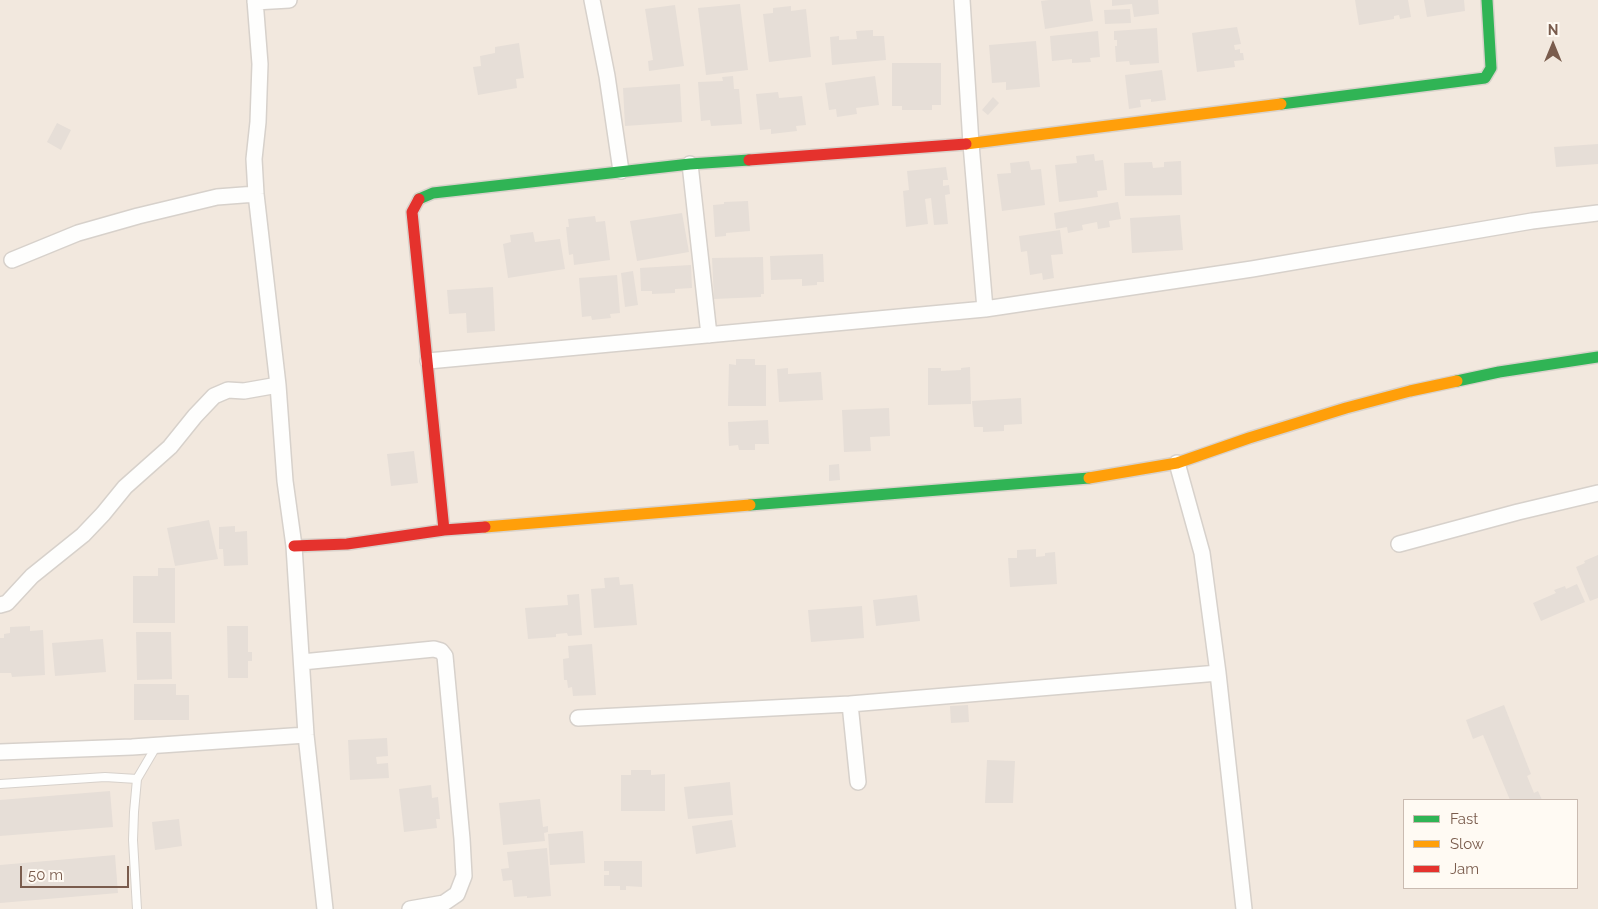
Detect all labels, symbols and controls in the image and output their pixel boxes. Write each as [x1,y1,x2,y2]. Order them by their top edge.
north arrow [1528,20,1578,70]
text: N [1548,22,1558,38]
legend [1403,799,1578,889]
text: Fast [1450,810,1478,828]
text: Slow [1450,835,1484,853]
scale bar [22,856,131,888]
text: Jam [1450,860,1479,878]
text: 50 m [28,866,63,884]

